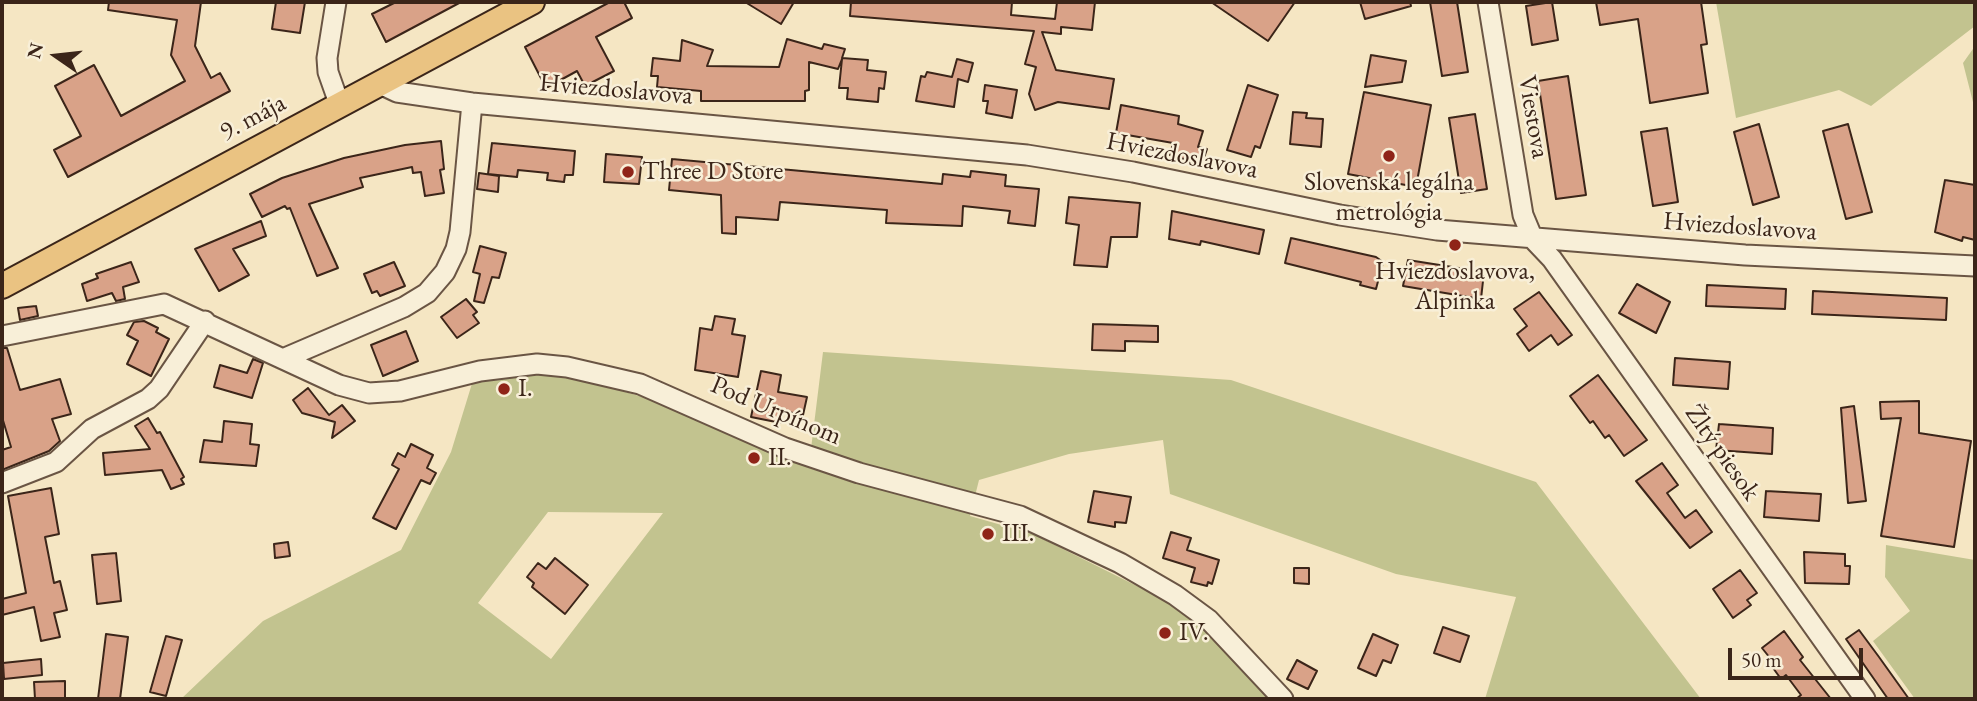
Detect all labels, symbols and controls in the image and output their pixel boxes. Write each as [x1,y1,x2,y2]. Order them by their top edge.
north arrow [21,21,91,91]
text: N [21,40,49,61]
street label: Hviezdoslavova [538,68,694,112]
street label: Viestova [1510,73,1556,161]
street label: 9. mája [215,88,291,148]
street label: Hviezdoslavova [1104,126,1260,186]
marker: Slovenská legálna metrológia [1381,148,1397,164]
place label: Three D Store [642,156,783,188]
marker: Three D Store [620,164,636,180]
place label: Slovenská legálna metrológia [1304,167,1474,228]
street label: Hviezdoslavova [1662,206,1818,248]
marker: Hviezdoslavova, Alpinka [1447,237,1463,253]
place label: Hviezdoslavova, Alpinka [1375,256,1535,318]
street label: Pod Urpínom [706,370,846,452]
place label: I. [518,373,533,405]
marker: I. [496,381,512,397]
street label: Žltý piesok [1678,399,1766,507]
place label: II. [768,442,792,474]
marker: II. [746,450,762,466]
place label: III. [1002,518,1034,550]
marker: III. [980,526,996,542]
place label: IV. [1179,617,1209,649]
marker: IV. [1157,625,1173,641]
scale bar [1732,634,1867,678]
text: 50 m [1741,646,1782,673]

